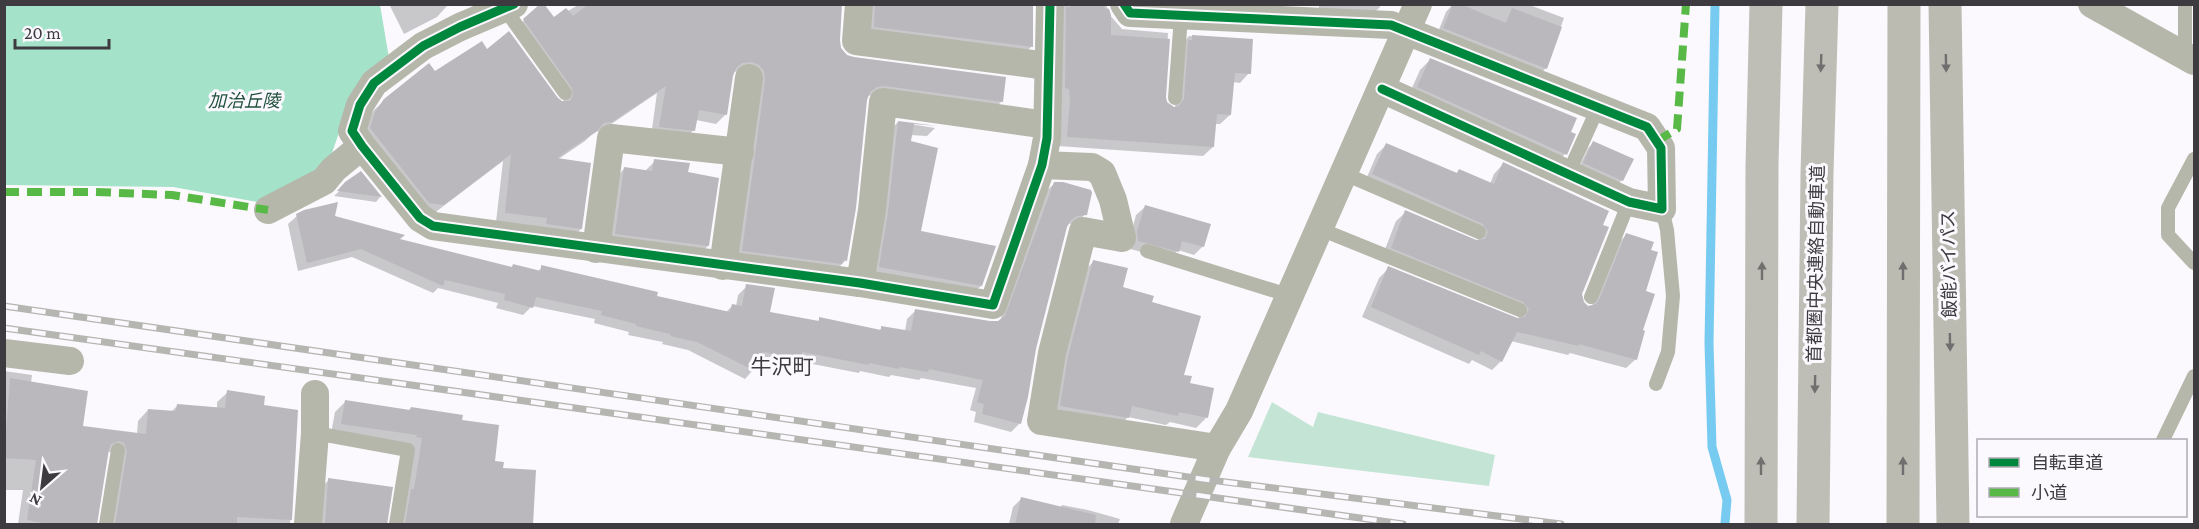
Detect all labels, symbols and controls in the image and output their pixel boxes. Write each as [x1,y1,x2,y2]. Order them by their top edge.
scale bar [15,12,110,50]
text: 20 m [24,23,61,43]
one-way arrow [1816,53,1825,72]
one-way arrow [1941,53,1950,72]
park label: 加治丘陵 [208,91,282,111]
street label: 首都圏中央連絡自動車道 [1804,165,1828,363]
street label: 飯能バイパス [1938,210,1960,318]
one-way arrow [1757,262,1767,281]
one-way arrow [1898,262,1908,281]
one-way arrow [1945,332,1955,351]
district label: 牛沢町 [751,355,814,379]
one-way arrow [1810,374,1820,393]
legend [1977,439,2187,517]
text: 自転車道 [2031,453,2103,473]
north arrow [12,457,72,517]
one-way arrow [1756,457,1766,476]
one-way arrow [1898,457,1908,476]
text: 小道 [2031,483,2067,503]
text: N [26,490,44,510]

